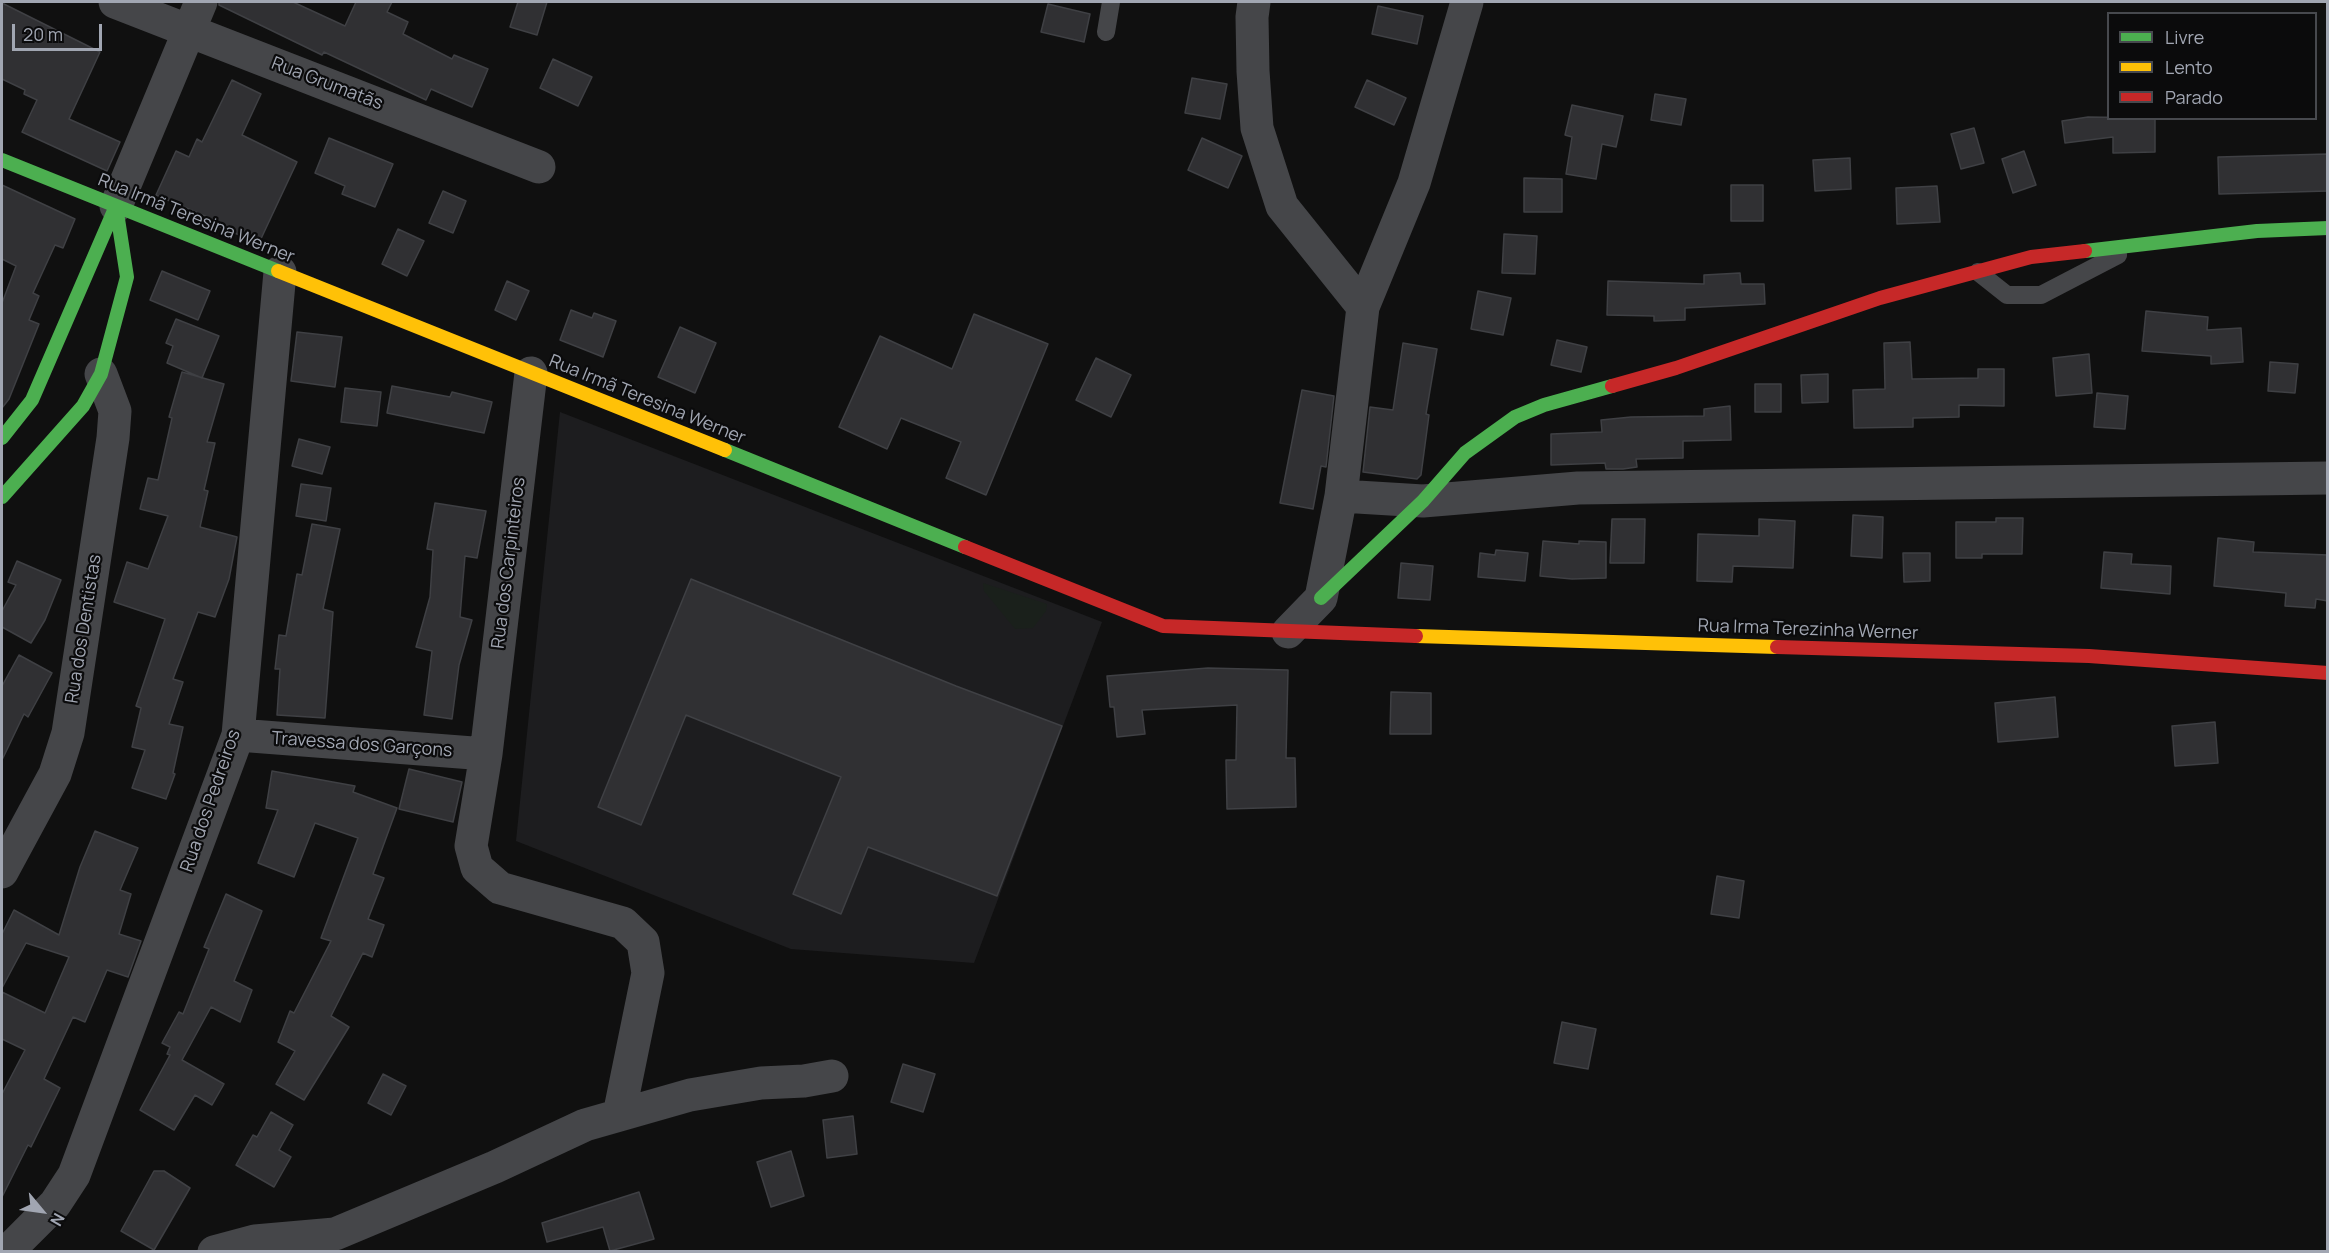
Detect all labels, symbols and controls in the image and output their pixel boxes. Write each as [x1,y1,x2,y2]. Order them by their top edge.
scale bar [15,12,105,50]
legend [2107,12,2317,120]
text: 20 m [23,22,63,46]
text: Livre [2165,25,2204,49]
street label: Rua Grumatãs [268,53,386,115]
text: Lento [2165,55,2213,79]
text: Parado [2165,85,2223,109]
street label: Rua Irmã Teresina Werner [95,170,297,268]
street label: Rua Irmã Teresina Werner [546,351,748,449]
street label: Rua dos Carpinteiros [488,476,530,650]
street label: Rua dos Dentistas [62,553,106,705]
street label: Rua Irma Terezinha Werner [1697,615,1919,645]
street label: Rua dos Pedreiros [176,727,246,875]
street label: Travessa dos Garçons [271,728,453,762]
north arrow [12,1181,72,1241]
text: N [45,1209,70,1230]

